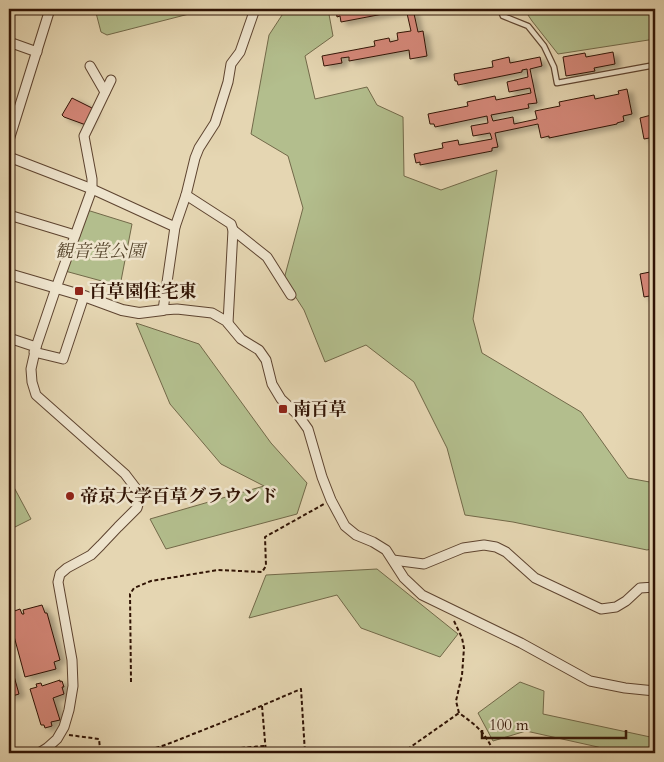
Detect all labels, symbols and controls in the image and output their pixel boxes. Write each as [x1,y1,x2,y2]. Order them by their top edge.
park label: 観音堂公園 [55,239,148,264]
place label: 百草園住宅東 [89,279,197,304]
marker: 百草園住宅東 [73,285,85,297]
place label: 南百草 [293,397,347,422]
marker: 南百草 [277,403,289,415]
place label: 帝京大学百草グラウンド [80,484,278,509]
marker: 帝京大学百草グラウンド [64,490,76,502]
scale bar [482,707,625,739]
text: 100 m [489,715,529,735]

